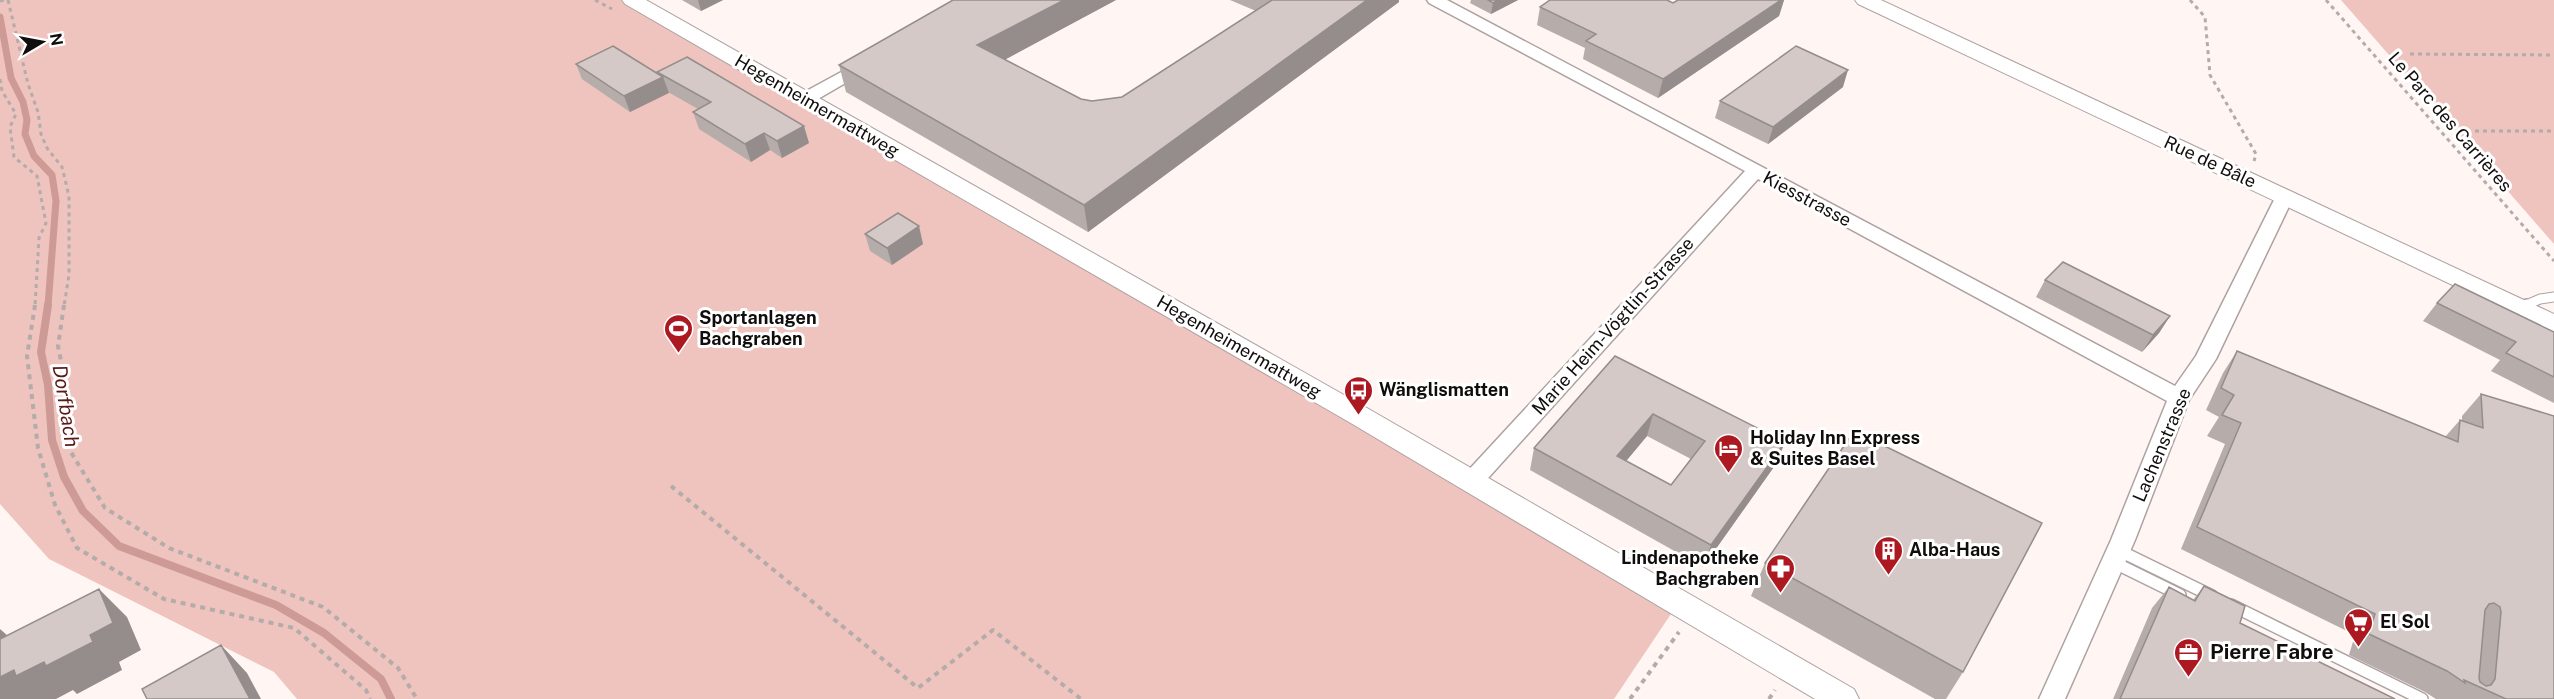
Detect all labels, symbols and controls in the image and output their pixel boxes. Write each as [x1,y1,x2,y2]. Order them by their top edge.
north arrow [12,12,72,72]
text: N [46,32,67,47]
street label: Le Parc des Carrières [2384,48,2517,196]
street label: Hegenheimermattweg [731,50,903,161]
street label: Rue de Bâle [2161,131,2260,192]
street label: Kiesstrasse [1760,167,1855,231]
street label: Marie Heim-Vögtlin-Strasse [1527,233,1698,419]
street label: Hegenheimermattweg [1153,291,1325,402]
place label: Sportanlagen Bachgraben [699,307,817,349]
sports icon: Sportanlagen Bachgraben [662,312,694,354]
water label: Dorfbach [48,363,84,449]
bus stop icon: Wänglismatten [1342,374,1374,416]
place label: Wänglismatten [1379,379,1509,400]
street label: Lachenstrasse [2128,385,2195,505]
place label: Holiday Inn Express & Suites Basel [1750,427,1920,469]
hotel icon: Holiday Inn Express & Suites Basel [1713,432,1745,474]
building icon: Alba-Haus [1872,534,1904,576]
place label: Alba-Haus [1909,539,2000,560]
place label: Lindenapotheke Bachgraben [1621,547,1759,589]
pharmacy icon: Lindenapotheke Bachgraben [1764,552,1796,594]
supermarket icon: El Sol [2343,606,2375,648]
place label: El Sol [2380,611,2430,632]
office icon: Pierre Fabre [2173,636,2205,678]
place label: Pierre Fabre [2210,639,2334,664]

